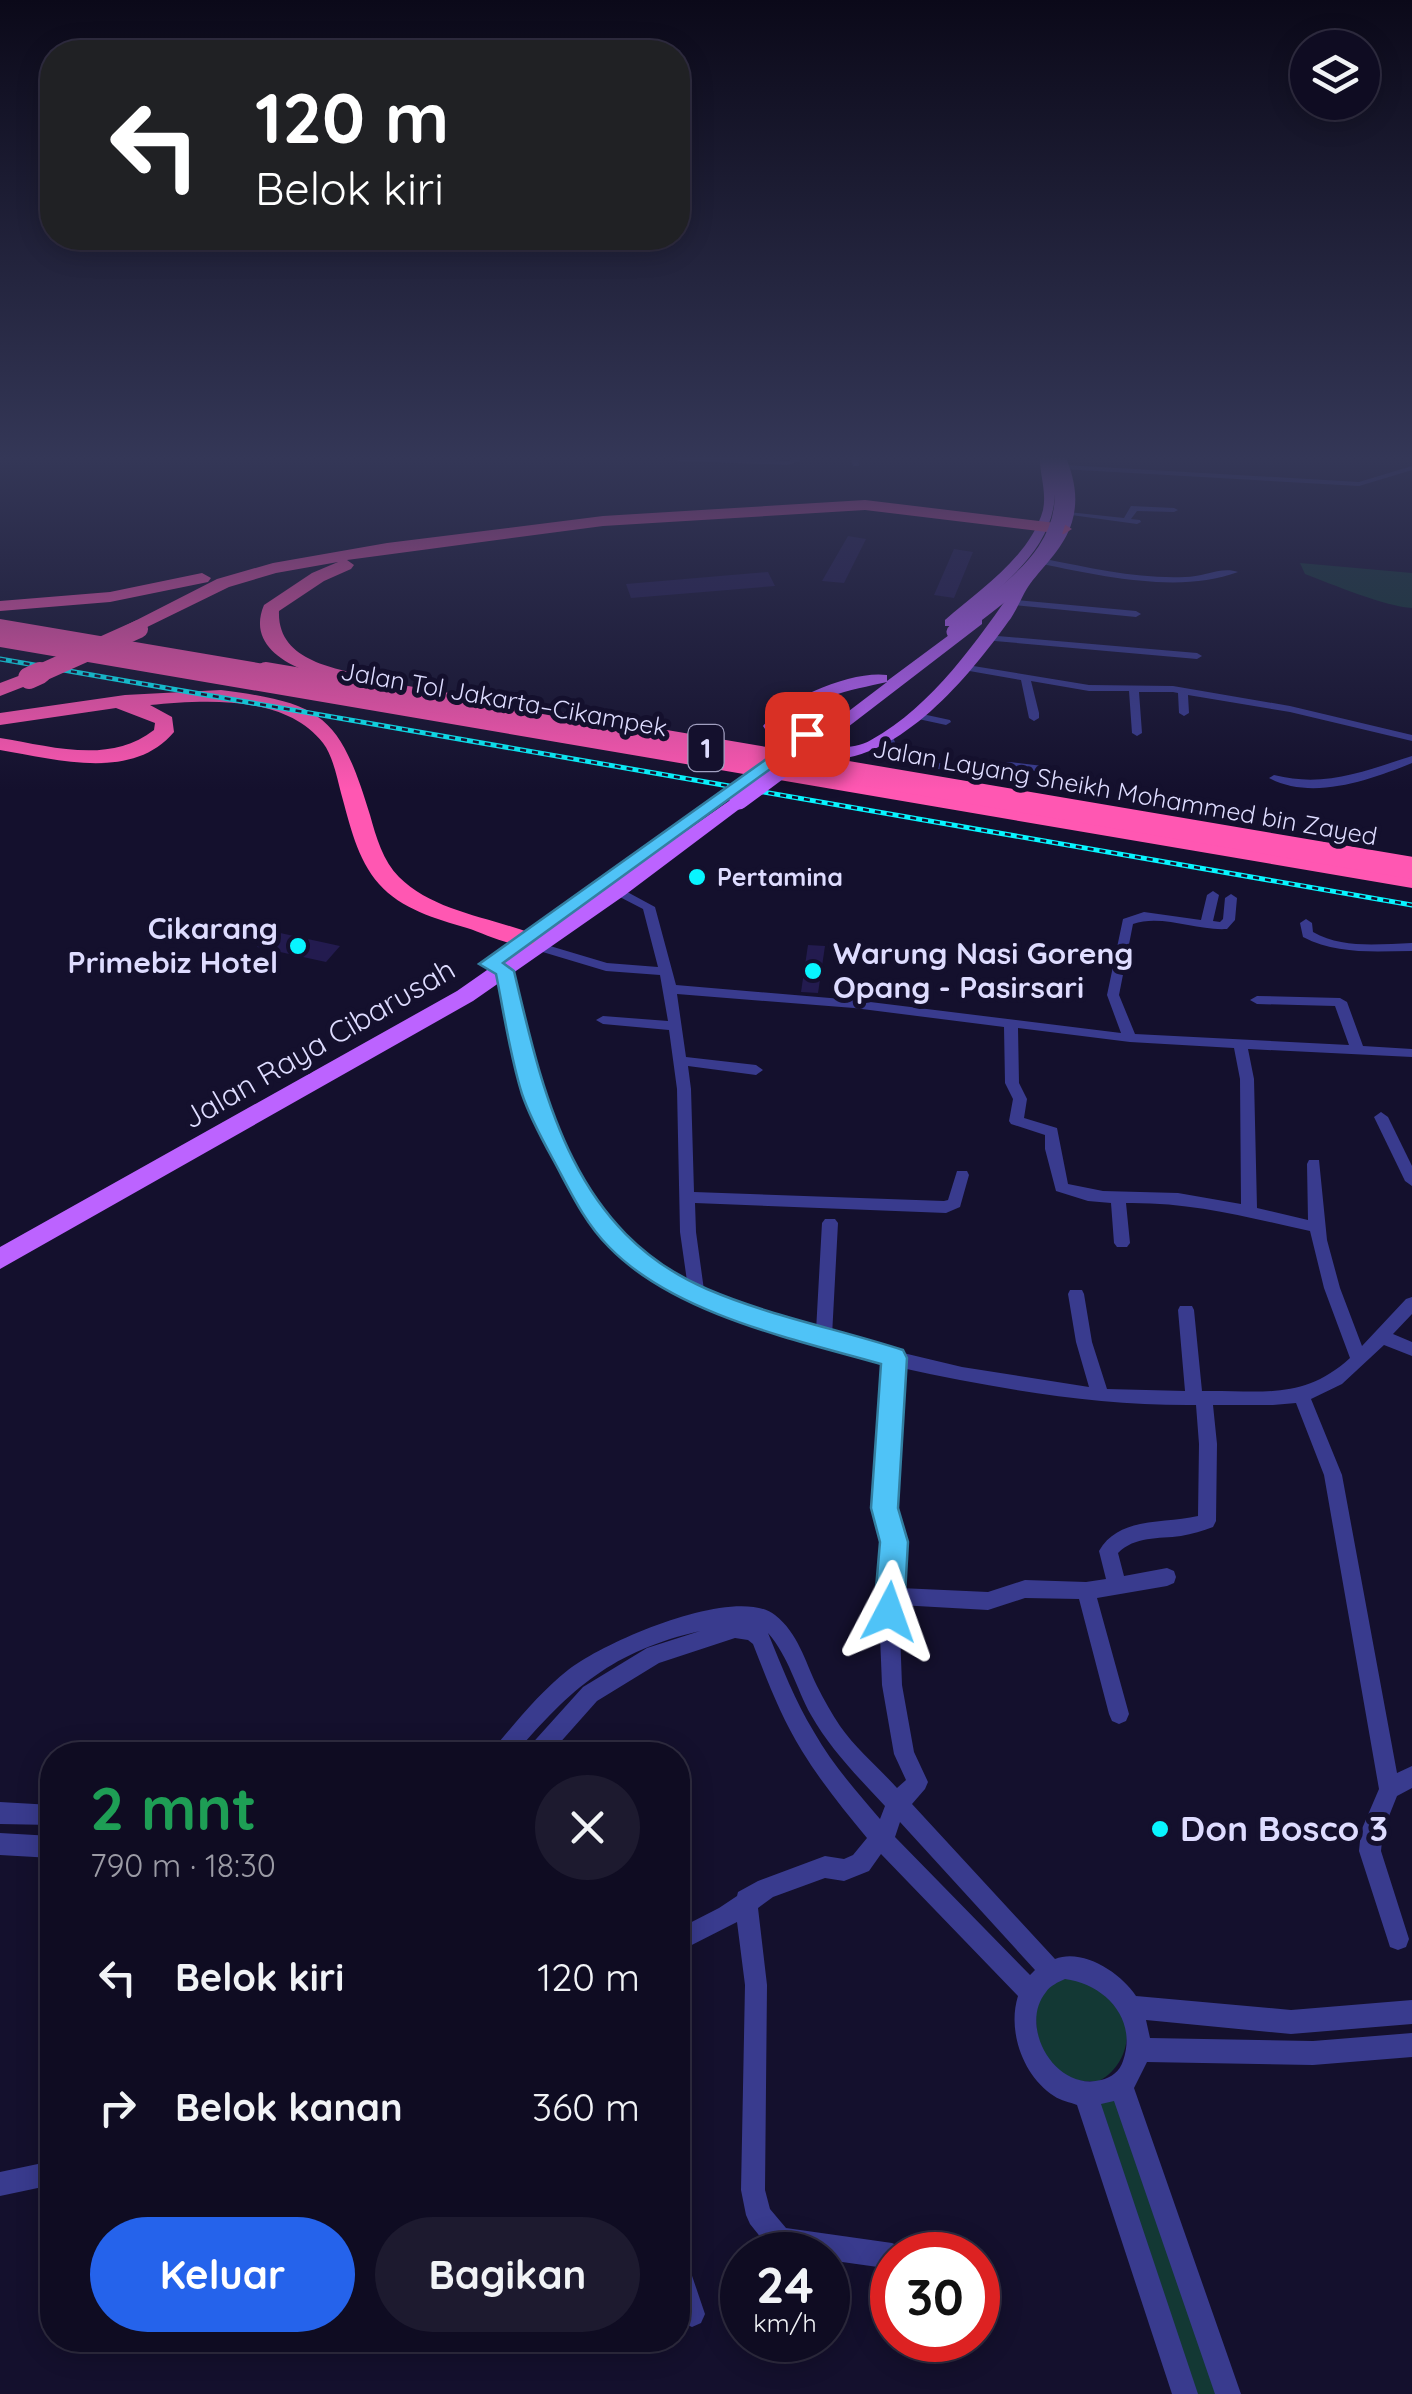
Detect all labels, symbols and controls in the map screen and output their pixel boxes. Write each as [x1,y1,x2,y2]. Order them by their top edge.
map controls [1290,30,1380,120]
button: layers [1290,30,1380,120]
text: 120 m [255,73,449,161]
icon: left [90,80,220,210]
text: Belok kiri [255,160,444,216]
street label: Jalan Tol Jakarta–Cikampek [338,655,670,742]
pin [765,692,850,777]
icon: arrive [780,707,835,762]
road number: 1 [688,725,724,771]
street label: Jalan Layang Sheikh Mohammed bin Zayed [871,732,1380,851]
place label: Pertamina [717,861,843,892]
marker: Pertamina [686,866,708,888]
place label: Cikarang Primebiz Hotel [67,909,278,981]
place label: Warung Nasi Goreng Opang - Pasirsari [833,934,1133,1006]
marker: Cikarang Primebiz Hotel [287,935,309,957]
street label: Jalan Raya Cibarusah [176,950,461,1137]
marker: Warung Nasi Goreng Opang - Pasirsari [802,960,824,982]
position arrow [837,1560,941,1664]
text: 2 mnt [90,1770,257,1845]
button: close [535,1775,640,1880]
place label: Don Bosco 3 [1180,1806,1388,1850]
marker: Don Bosco 3 [1149,1818,1171,1840]
text: 790 m · 18:30 [90,1845,276,1885]
icon: left [90,1950,145,2005]
text: Belok kiri [175,1953,344,2001]
text: 120 m [537,1953,640,2001]
icon: right [90,2080,145,2135]
text: Belok kanan [175,2083,403,2131]
text: 360 m [532,2083,640,2131]
button: Keluar [90,2217,355,2332]
button: Bagikan [375,2217,640,2332]
speed limit sign: 30 [870,2232,1000,2362]
text: 24 [756,2253,814,2316]
text: km/h [753,2307,817,2338]

